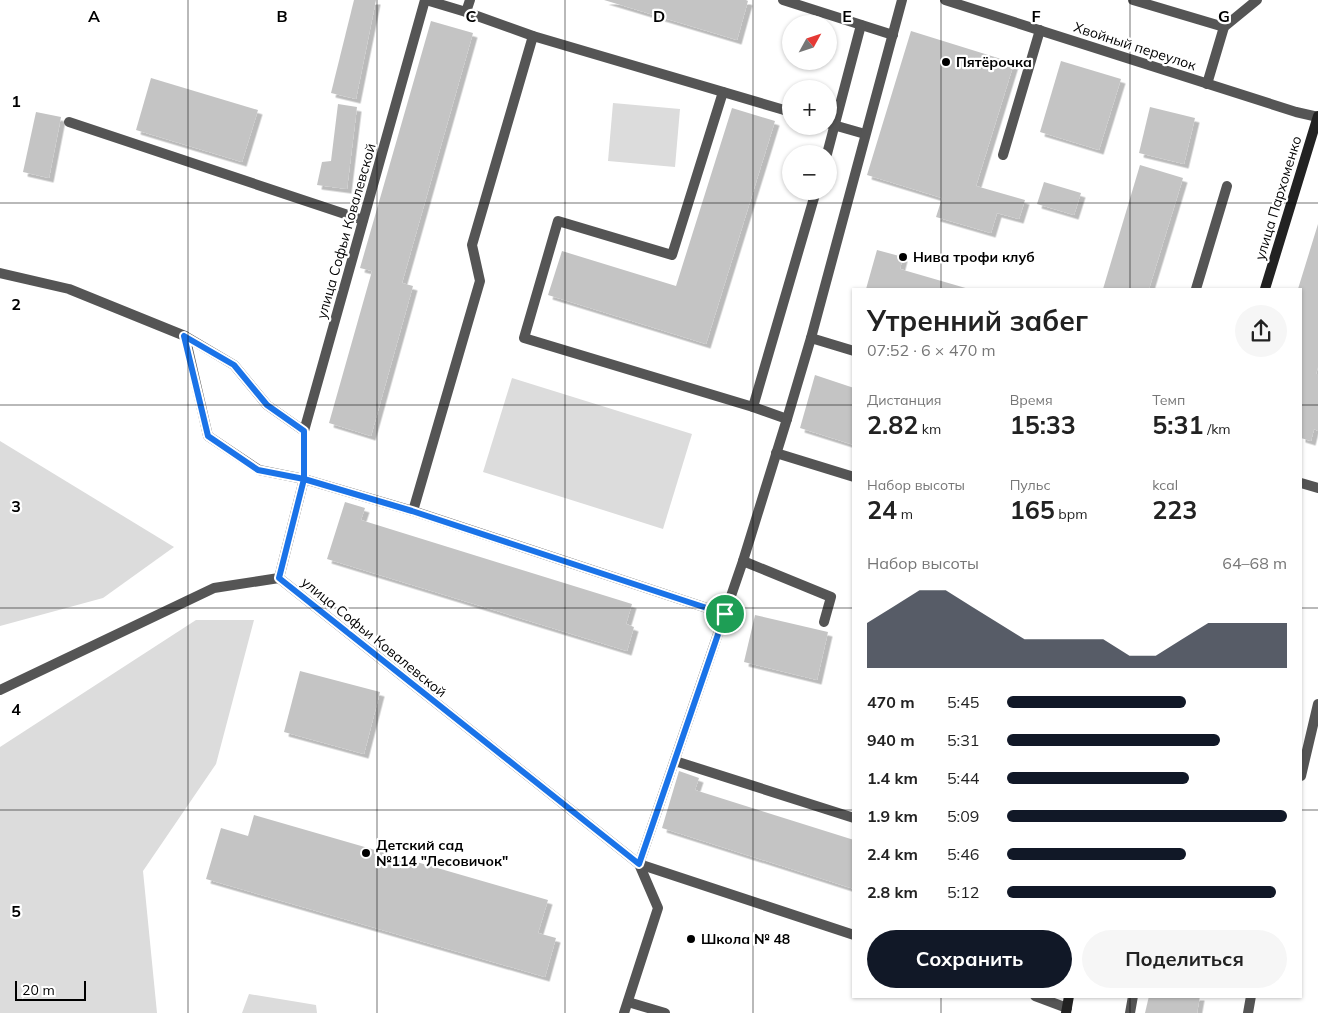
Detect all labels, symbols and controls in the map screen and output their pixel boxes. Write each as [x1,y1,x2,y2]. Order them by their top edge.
text: A [88,6,100,26]
text: B [276,6,288,26]
text: C [466,6,477,26]
text: D [653,6,665,26]
text: E [842,6,852,26]
text: F [1031,6,1041,26]
text: G [1218,6,1230,26]
north arrow [782,15,838,70]
map controls [782,15,837,200]
street label: Хвойный переулок [1072,18,1199,74]
place label: Пятёрочка [956,53,1032,71]
marker: Пятёрочка [940,56,952,68]
button: + [782,80,837,135]
text: 1 [11,91,21,111]
street label: улица Пархоменко [1251,134,1305,262]
street label: улица Софьи Ковалевской [312,141,380,321]
button: − [782,145,837,200]
place label: Нива трофи клуб [913,248,1035,266]
marker: Нива трофи клуб [897,251,909,263]
text: 2 [11,294,21,314]
text: Утренний забег [867,303,1088,338]
button: share [1235,305,1287,357]
text: 07:52 · 6 × 470 m [867,340,996,360]
text: Дистанция [867,391,941,409]
text: Время [1010,391,1053,409]
text: Темп [1152,391,1185,409]
text: 2.82 [867,409,918,440]
text: 15:33 [1010,409,1076,440]
text: 5:31 [1152,409,1204,440]
text: km [918,420,941,438]
text: /km [1204,420,1231,438]
text: Набор высоты [867,476,965,494]
text: Пульс [1010,476,1051,494]
text: kcal [1152,476,1178,494]
text: 24 [867,494,897,525]
text: 165 [1010,494,1055,525]
text: 223 [1152,494,1197,525]
text: 3 [11,496,21,516]
text: m [897,505,913,523]
text: bpm [1055,505,1087,523]
text: Набор высоты [867,553,979,573]
text: 64–68 m [1222,553,1287,573]
street label: улица Софьи Ковалевской [298,573,450,701]
pin [704,593,746,635]
icon: arrive [711,600,739,628]
text: 470 m [867,692,915,712]
text: 5:45 [947,692,979,712]
text: 4 [11,699,21,719]
text: 940 m [867,730,915,750]
text: 5:31 [947,730,979,750]
text: 1.4 km [867,768,918,788]
text: 5:44 [947,768,979,788]
text: 1.9 km [867,806,918,826]
text: 5:09 [947,806,979,826]
place label: Детский сад №114 "Лесовичок" [376,836,508,870]
text: 2.4 km [867,844,918,864]
text: 5:46 [947,844,979,864]
marker: Детский сад №114 "Лесовичок" [360,847,372,859]
text: 2.8 km [867,882,918,902]
text: 5:12 [947,882,979,902]
text: 5 [11,901,21,921]
place label: Школа № 48 [701,930,790,948]
button: Сохранить [867,930,1072,988]
button: Поделиться [1082,930,1287,988]
marker: Школа № 48 [685,933,697,945]
scale bar [15,978,86,1001]
text: 20 m [22,981,55,999]

